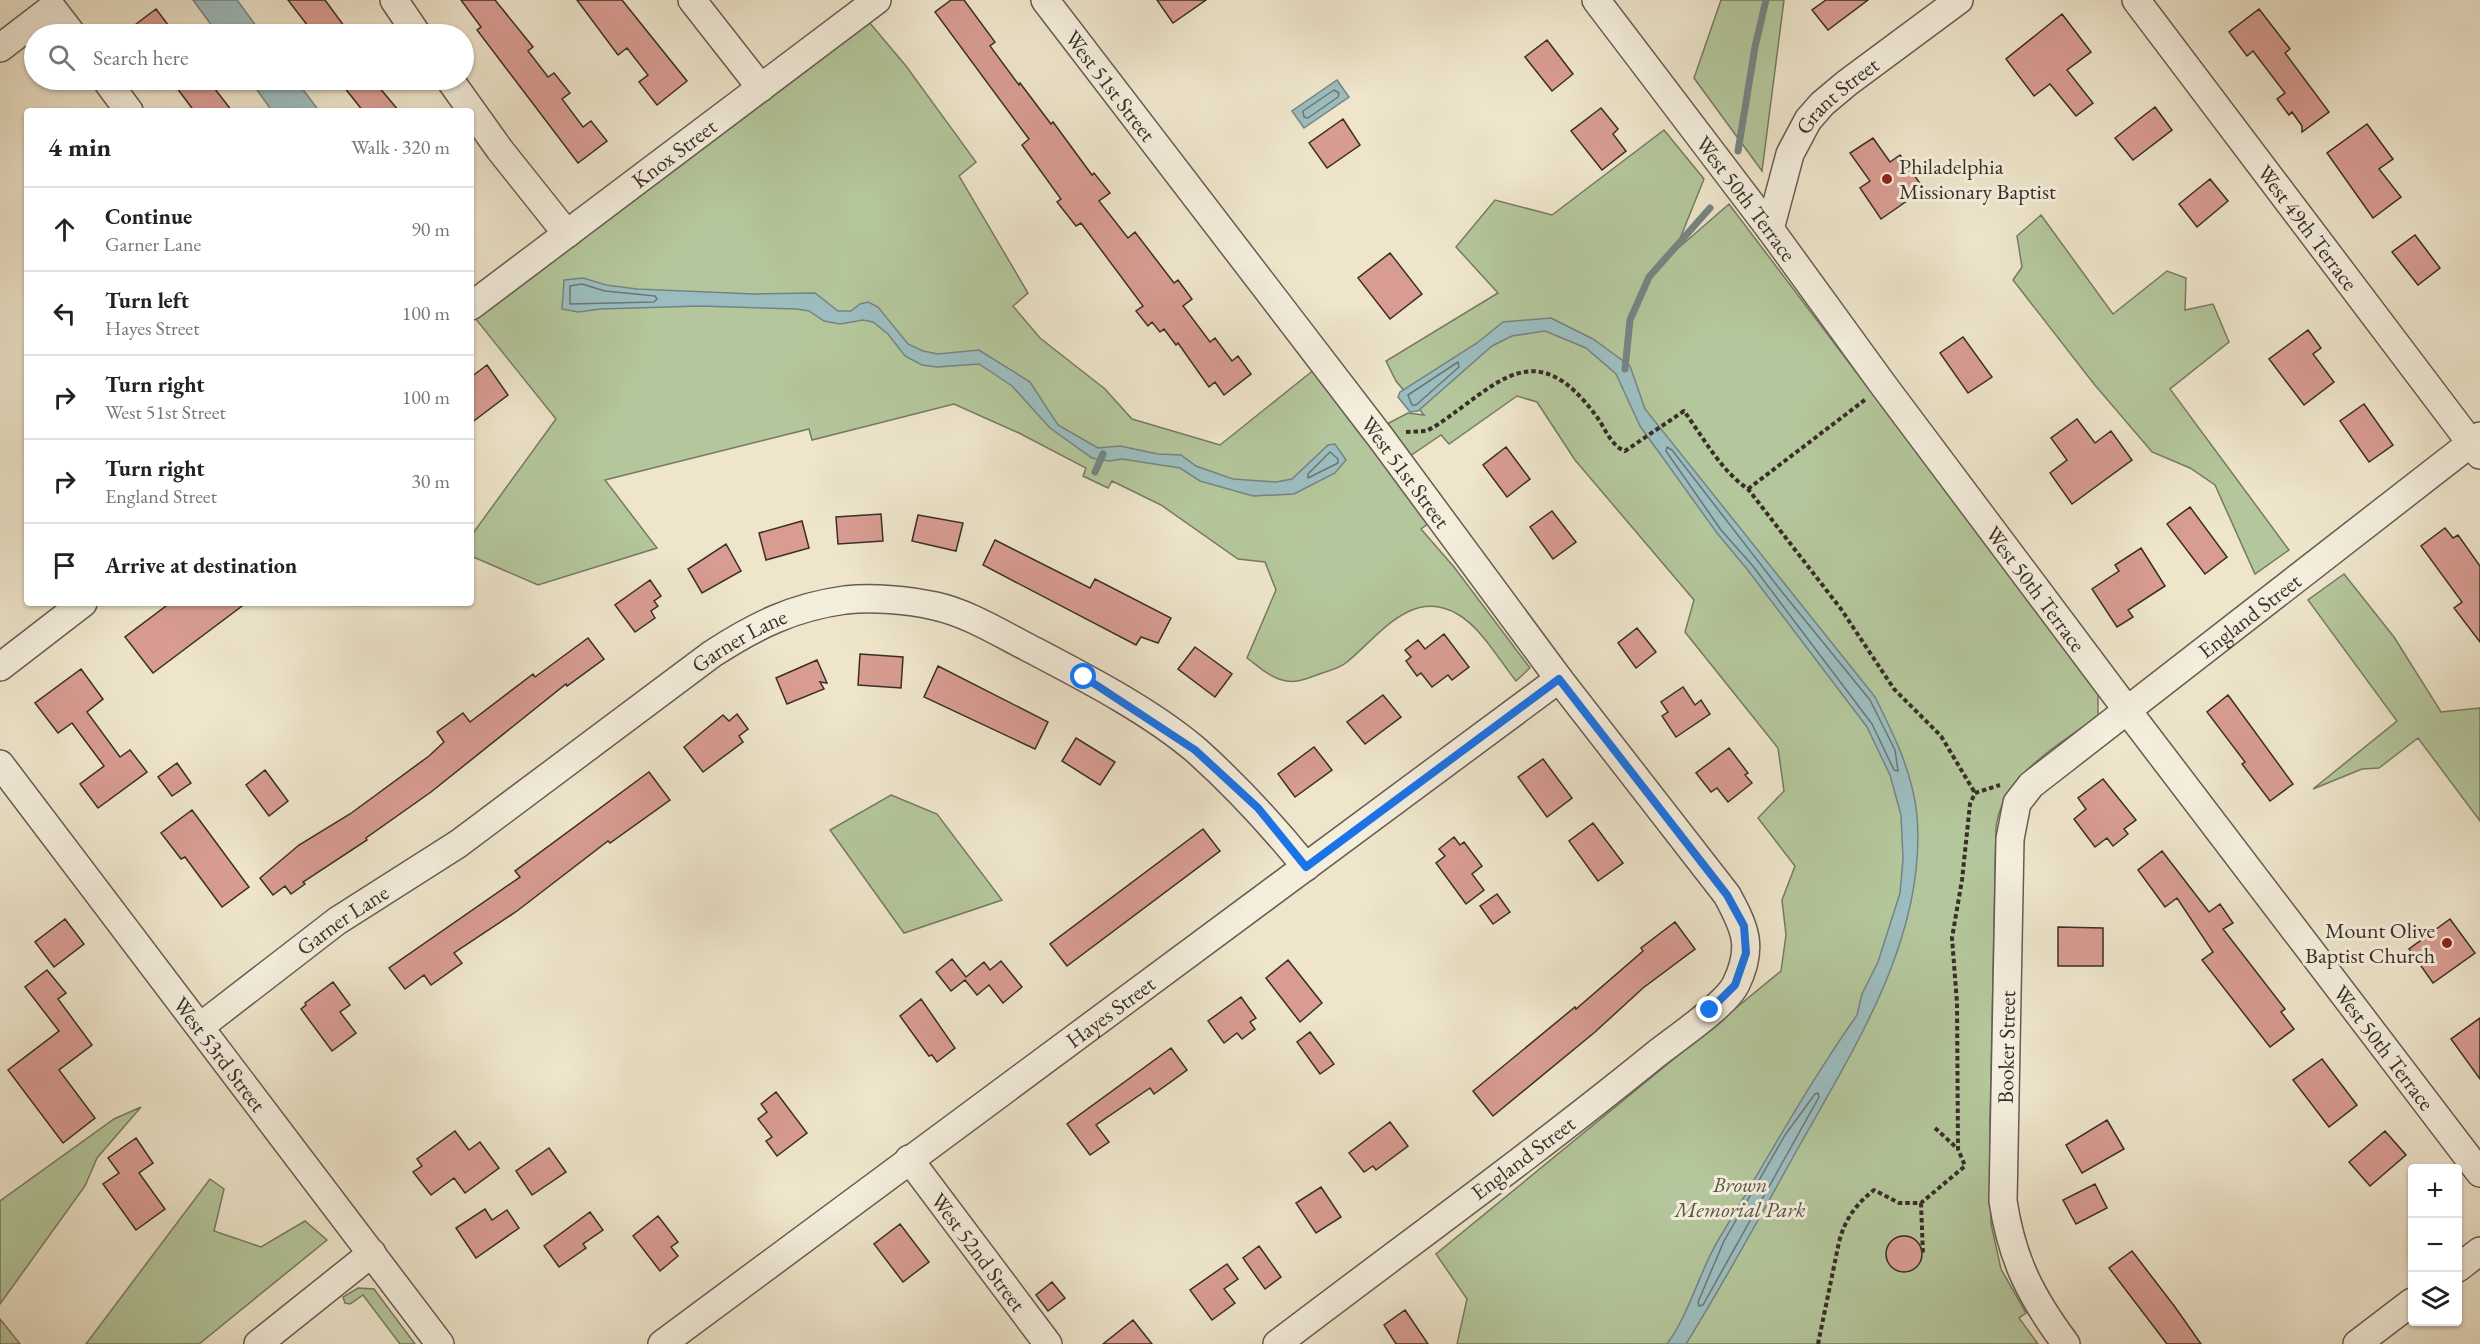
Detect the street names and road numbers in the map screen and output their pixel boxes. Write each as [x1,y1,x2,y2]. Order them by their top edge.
street label: West 51st Street [1059,24,1163,147]
street label: Grant Street [1789,50,1884,139]
street label: Knox Street [626,112,722,194]
street label: West 50th Terrace [1690,130,1803,267]
street label: West 49th Terrace [2251,159,2365,296]
street label: West 51st Street [1355,410,1457,534]
street label: West 50th Terrace [1979,520,2093,658]
street label: England Street [2192,566,2307,665]
street label: Garner Lane [685,601,791,679]
street label: Garner Lane [290,877,394,962]
street label: Hayes Street [1060,969,1161,1054]
street label: West 50th Terrace [2327,979,2442,1116]
street label: West 53rd Street [167,990,273,1118]
street label: Booker Street [1990,990,2022,1104]
street label: England Street [1465,1109,1581,1207]
street label: West 52nd Street [925,1186,1033,1317]

